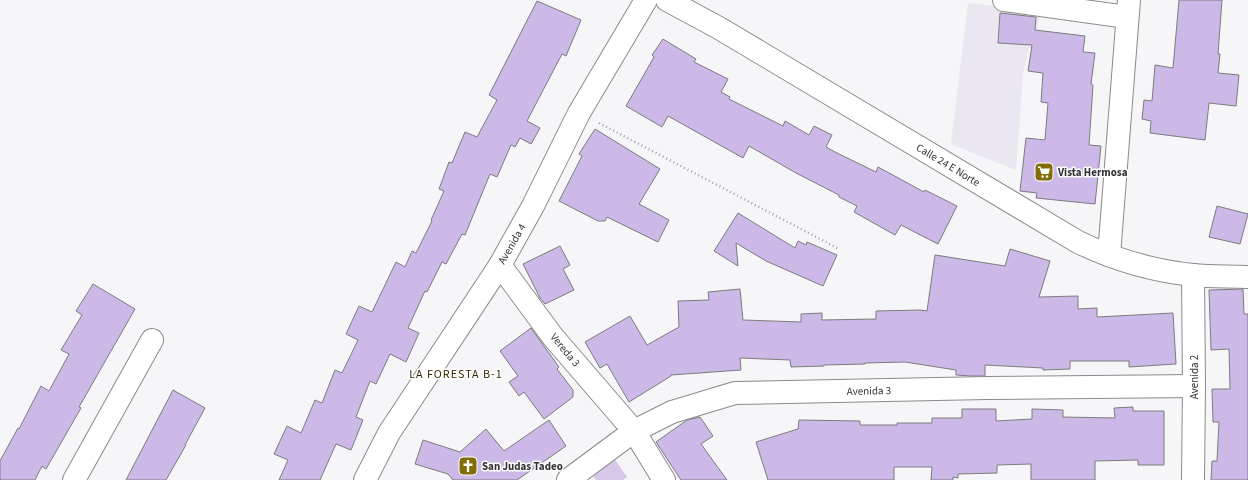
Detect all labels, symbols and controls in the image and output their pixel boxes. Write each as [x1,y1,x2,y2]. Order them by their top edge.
street label: Calle 24 E Norte [913,140,983,190]
supermarket icon: Vista Hermosa [1033,161,1055,183]
place label: Vista Hermosa [1057,165,1128,180]
street label: Avenida 4 [494,221,530,267]
street label: Vereda 3 [547,330,583,370]
street label: Avenida 2 [1187,355,1202,399]
district label: LA FORESTA B-1 [409,366,503,383]
street label: Avenida 3 [847,383,891,399]
church icon: San Judas Tadeo [457,455,479,477]
place label: San Judas Tadeo [482,459,563,474]

